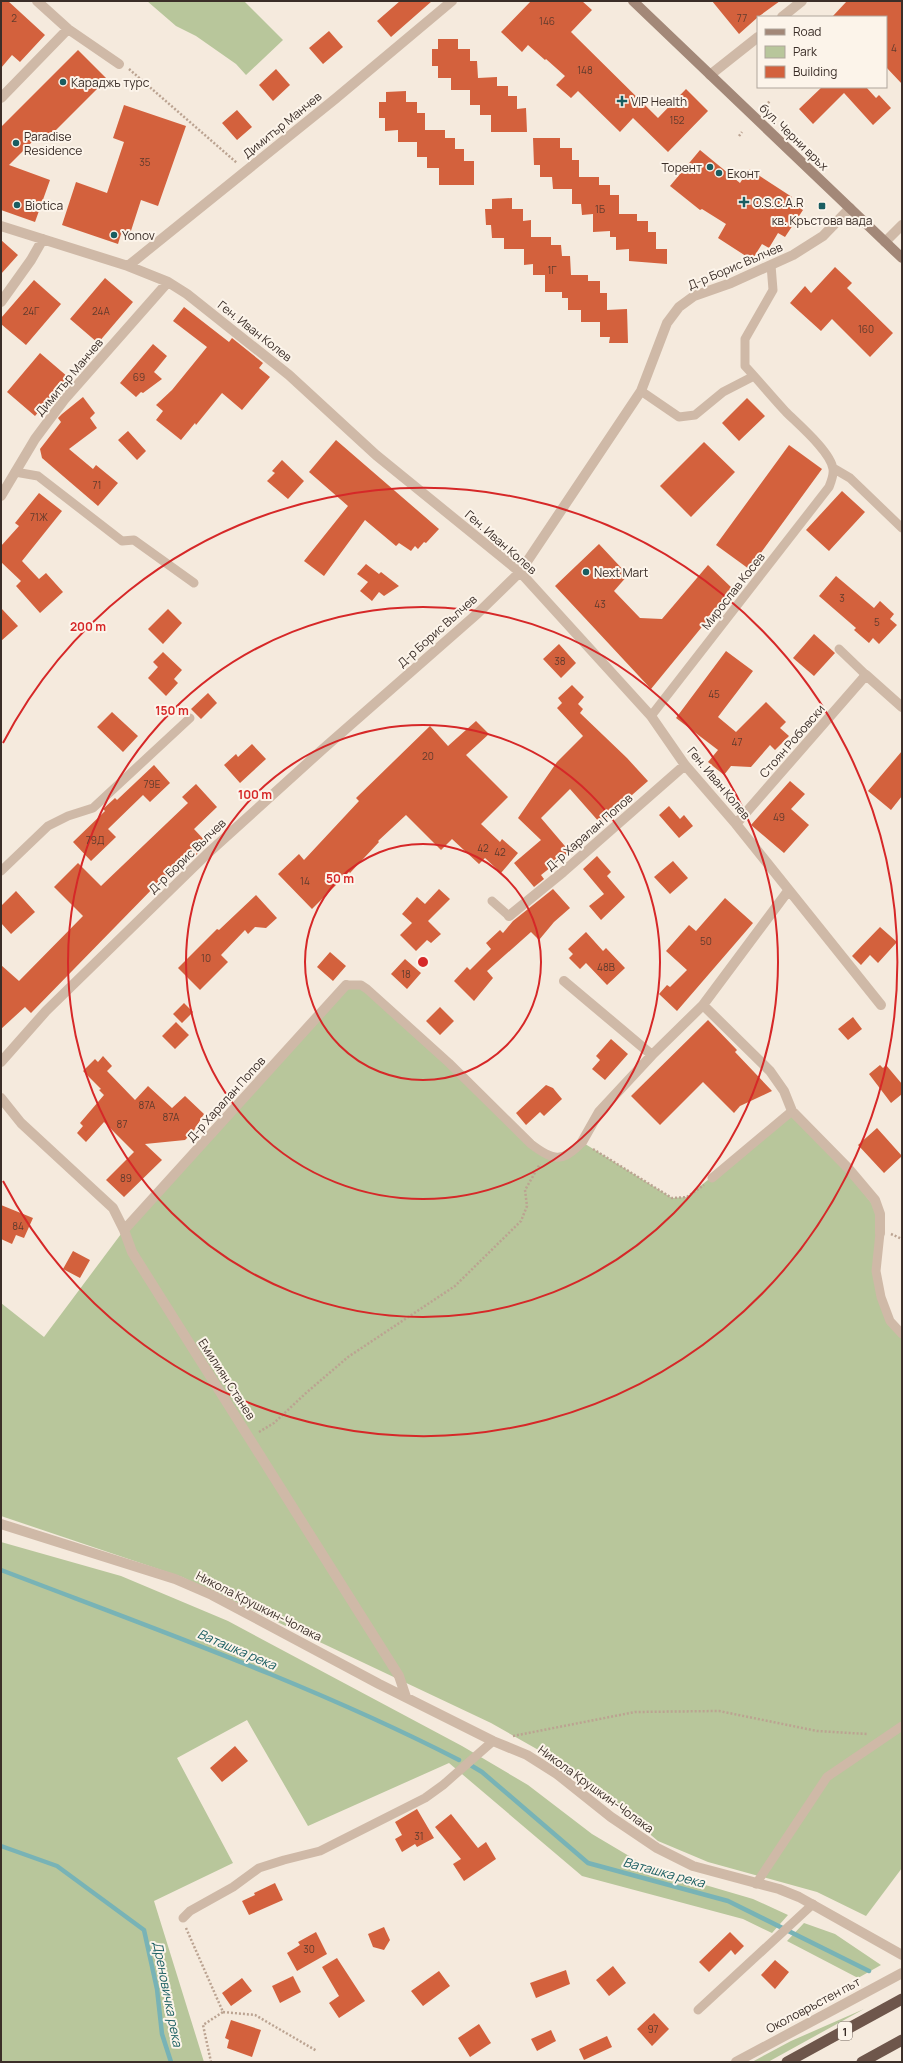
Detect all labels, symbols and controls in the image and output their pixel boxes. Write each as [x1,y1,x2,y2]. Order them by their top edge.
house number: 2 [11,11,17,25]
house number: 77 [737,11,747,25]
house number: 146 [539,14,555,28]
legend [757,16,887,88]
text: Road [793,23,821,40]
house number: 4 [891,41,897,55]
text: Park [793,43,818,60]
house number: 148 [577,63,593,77]
text: Building [793,63,837,80]
place label: Караджъ турс [71,74,150,91]
marker: Караджъ турс [58,77,68,87]
street label: Димитър Манчев [239,88,325,162]
place label: VIP Health [631,93,687,110]
marker: VIP Health [616,95,628,107]
street label: бул. Черни връх [756,100,833,175]
house number: 152 [669,113,685,127]
place label: Paradise Residence [24,128,82,159]
marker: Paradise Residence [11,138,21,148]
house number: 35 [139,155,151,169]
place label: Торент [661,159,702,176]
marker: Торент [705,162,715,172]
place label: Еконт [727,165,760,182]
marker: Еконт [714,168,724,178]
place label: O.S.C.A.R [753,194,804,211]
marker: O.S.C.A.R [738,196,750,208]
place label: Biotica [25,197,63,214]
marker: Biotica [12,200,22,210]
marker: кв. Кръстова вада [817,201,827,211]
house number: 1Б [595,202,605,216]
place label: кв. Кръстова вада [772,212,872,229]
place label: Yonov [122,227,155,244]
marker: Yonov [109,230,119,240]
street label: Д-р Борис Вълчев [685,238,786,294]
house number: 1Г [547,263,557,277]
street label: Ген. Иван Колев [214,297,296,366]
house number: 24Г [23,304,40,318]
house number: 24А [92,304,111,318]
house number: 160 [858,322,874,336]
street label: Димитър Манчев [31,334,107,420]
house number: 69 [133,370,145,384]
house number: 71 [93,478,101,492]
street label: Ген. Иван Колев [461,506,541,578]
house number: 71Ж [30,510,48,524]
street label: Мирослав Косев [697,548,769,633]
place label: Next Mart [594,564,649,581]
marker: Next Mart [581,567,591,577]
street label: Д-р Борис Вълчев [394,590,481,671]
house number: 3 [839,591,845,605]
house number: 43 [594,597,606,611]
house number: 5 [874,615,880,629]
text: 200 m [70,618,106,635]
house number: 38 [554,654,566,668]
house number: 45 [708,687,720,701]
street label: Стоян Робовски [755,701,829,781]
text: 150 m [155,702,189,719]
house number: 47 [732,735,742,749]
street label: Ген. Иван Колев [684,743,755,823]
house number: 20 [422,749,434,763]
house number: 79Е [144,777,161,791]
text: 100 m [238,786,272,803]
street label: Д-р Харалан Попов [542,789,636,874]
house number: 49 [773,810,785,824]
street label: Д-р Борис Вълчев [145,814,230,897]
house number: 79Д [86,833,104,847]
house number: 42 [477,841,489,855]
house number: 42 [494,845,506,859]
text: 50 m [326,870,354,887]
house number: 14 [300,874,310,888]
house number: 50 [700,934,712,948]
house number: 10 [201,951,211,965]
centre of rings [416,955,430,969]
house number: 48В [597,960,615,974]
house number: 18 [401,967,411,981]
street label: Д-р Харалан Попов [183,1052,269,1146]
house number: 87А [139,1098,156,1112]
house number: 87А [163,1110,180,1124]
house number: 87 [117,1117,127,1131]
house number: 89 [120,1171,132,1185]
house number: 84 [12,1219,24,1233]
street label: Емилиян Станев [194,1335,260,1423]
street label: Никола Крушкин-Чолака [193,1567,325,1645]
water label: Ваташка река [195,1624,280,1674]
street label: Никола Крушкин-Чолака [535,1741,657,1837]
house number: 31 [414,1829,424,1843]
water label: Ваташка река [621,1852,708,1892]
water label: Дреновичка река [149,1940,187,2049]
house number: 30 [303,1942,315,1956]
street label: Околовръстен път [763,1973,863,2037]
house number: 97 [647,2022,659,2036]
road number: 1 [838,2022,852,2040]

